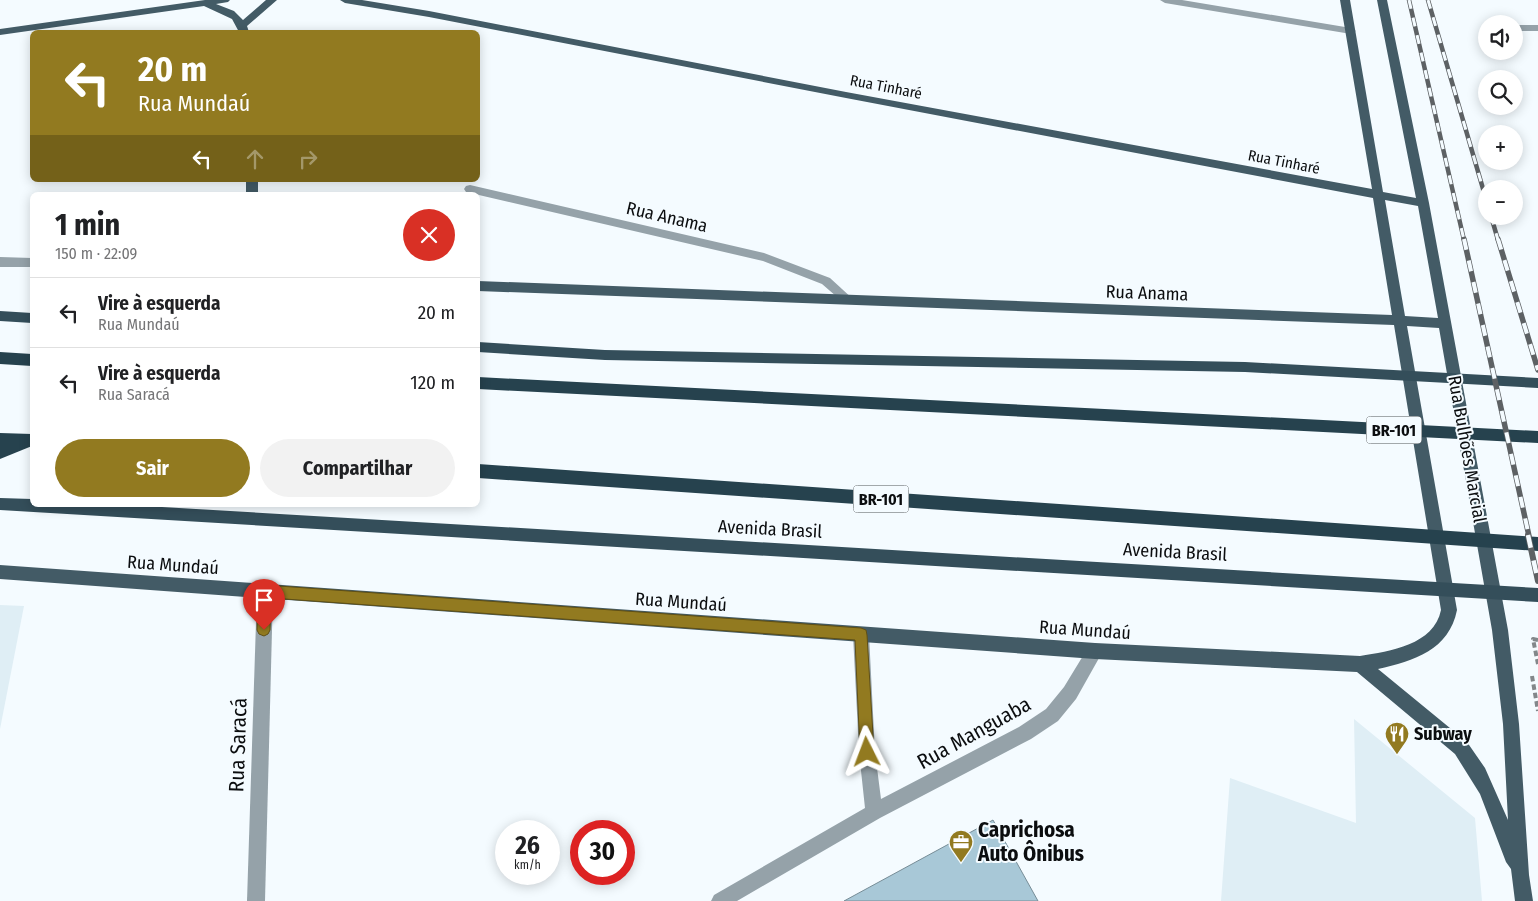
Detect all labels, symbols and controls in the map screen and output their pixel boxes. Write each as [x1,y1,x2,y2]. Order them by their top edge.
map controls [1478,15,1523,225]
button: sound [1478,15,1523,60]
text: 20 m [138,48,207,90]
icon: left [55,50,120,115]
button: search [1478,70,1523,115]
street label: Rua Tinharé [848,71,924,103]
text: Rua Mundaú [138,90,250,117]
button: + [1478,125,1523,170]
icon: left [188,145,216,173]
icon: ahead [241,145,269,173]
icon: right [294,145,322,173]
street label: Rua Tinharé [1246,146,1322,178]
button: − [1478,180,1523,225]
street label: Rua Anama [624,197,710,237]
text: 1 min [55,207,120,243]
button: close [403,209,455,261]
text: 150 m · 22:09 [55,244,137,263]
street label: Rua Anama [1105,281,1189,305]
text: Vire à esquerda [98,292,220,315]
icon: left [55,299,83,327]
text: 20 m [418,301,455,324]
text: Rua Mundaú [98,315,180,334]
text: Vire à esquerda [98,362,220,385]
icon: left [55,369,83,397]
text: 120 m [410,371,455,394]
street label: Rua Bulhões Marcial [1443,374,1491,525]
text: Rua Saracá [98,385,170,404]
road number: BR-101 [1366,416,1422,444]
button: Sair [55,439,250,497]
button: Compartilhar [260,439,455,497]
road number: BR-101 [854,486,908,512]
street label: Avenida Brasil [717,515,823,543]
street label: Avenida Brasil [1122,538,1228,566]
street label: Rua Mundaú [126,551,220,579]
pin [243,579,285,630]
icon: arrive [250,586,278,614]
street label: Rua Mundaú [634,588,728,616]
street label: Rua Mundaú [1038,616,1132,644]
street label: Rua Manguaba [913,691,1035,775]
street label: Rua Saracá [223,697,253,793]
restaurant icon: Subway [1384,721,1410,755]
place label: Subway [1414,723,1472,745]
position arrow [840,725,892,777]
place label: Caprichosa Auto Ônibus [977,817,1084,867]
speed limit sign: 30 [570,820,635,885]
office icon: Caprichosa Auto Ônibus [948,829,974,863]
text: 26 [515,831,540,861]
text: km/h [514,858,541,872]

